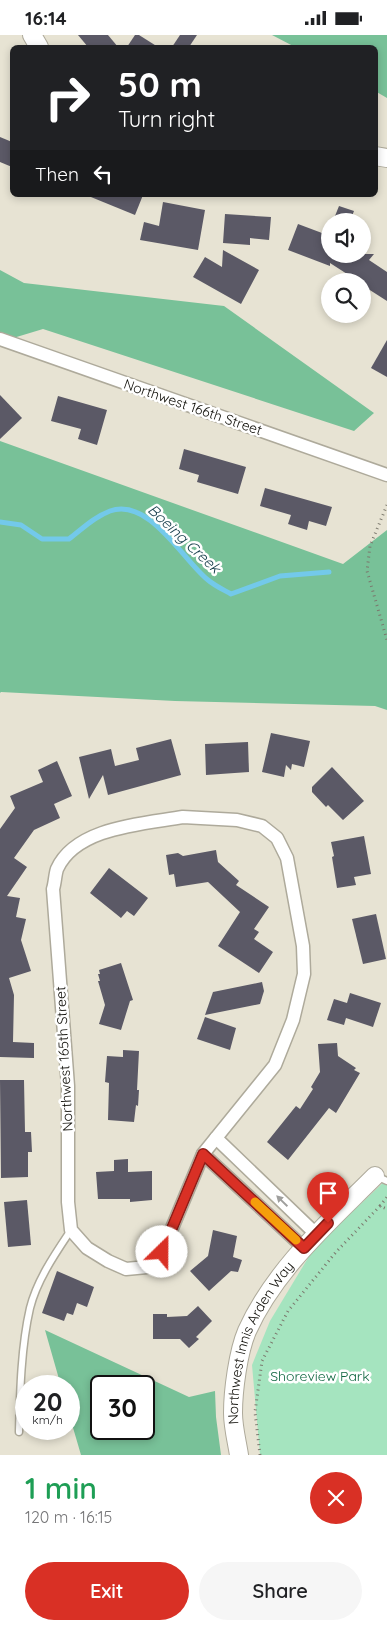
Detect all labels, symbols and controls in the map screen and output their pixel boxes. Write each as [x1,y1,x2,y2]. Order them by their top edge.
text: 16:14 [25,6,67,30]
text: 50 m [118,62,202,106]
icon: right [35,65,100,130]
text: Turn right [118,105,215,133]
icon: left [89,160,117,188]
text: Then [35,162,79,186]
map controls [321,213,371,323]
button: sound [321,213,371,263]
button: search [321,273,371,323]
street label: Northwest 166th Street [121,375,265,439]
water label: Boeing Creek [144,500,226,579]
street label: Northwest 165th Street [51,986,77,1132]
pin [307,1172,349,1223]
icon: arrive [314,1179,342,1207]
one-way arrow [276,1195,288,1207]
position arrow [135,1225,187,1277]
street label: Northwest Innis Arden Way [224,1258,298,1425]
park label: Shoreview Park [270,1367,370,1385]
speed limit sign: 30 [90,1375,155,1440]
text: 20 [33,1386,62,1417]
text: km/h [32,1412,63,1427]
text: 1 min [25,1469,97,1507]
button: close [310,1472,362,1524]
text: 120 m · 16:15 [25,1507,112,1527]
button: Exit [25,1562,189,1620]
button: Share [199,1562,362,1620]

